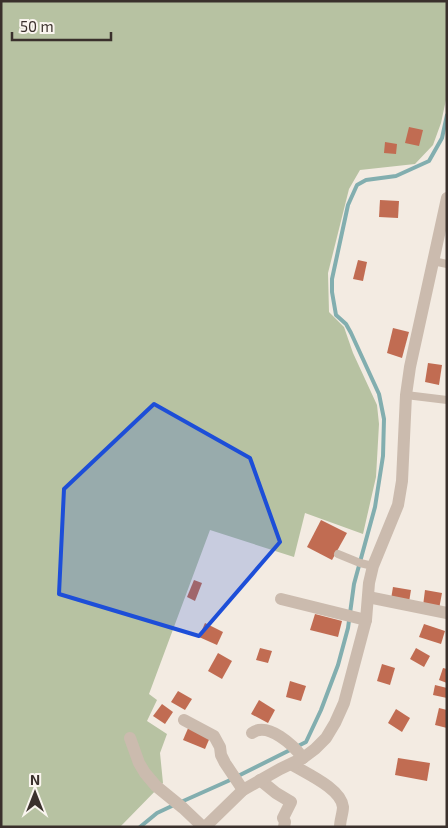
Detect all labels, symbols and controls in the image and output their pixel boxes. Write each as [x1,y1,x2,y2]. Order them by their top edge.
scale bar [12,10,111,42]
text: 50 m [20,17,54,35]
north arrow [10,768,60,818]
text: N [30,771,40,788]

